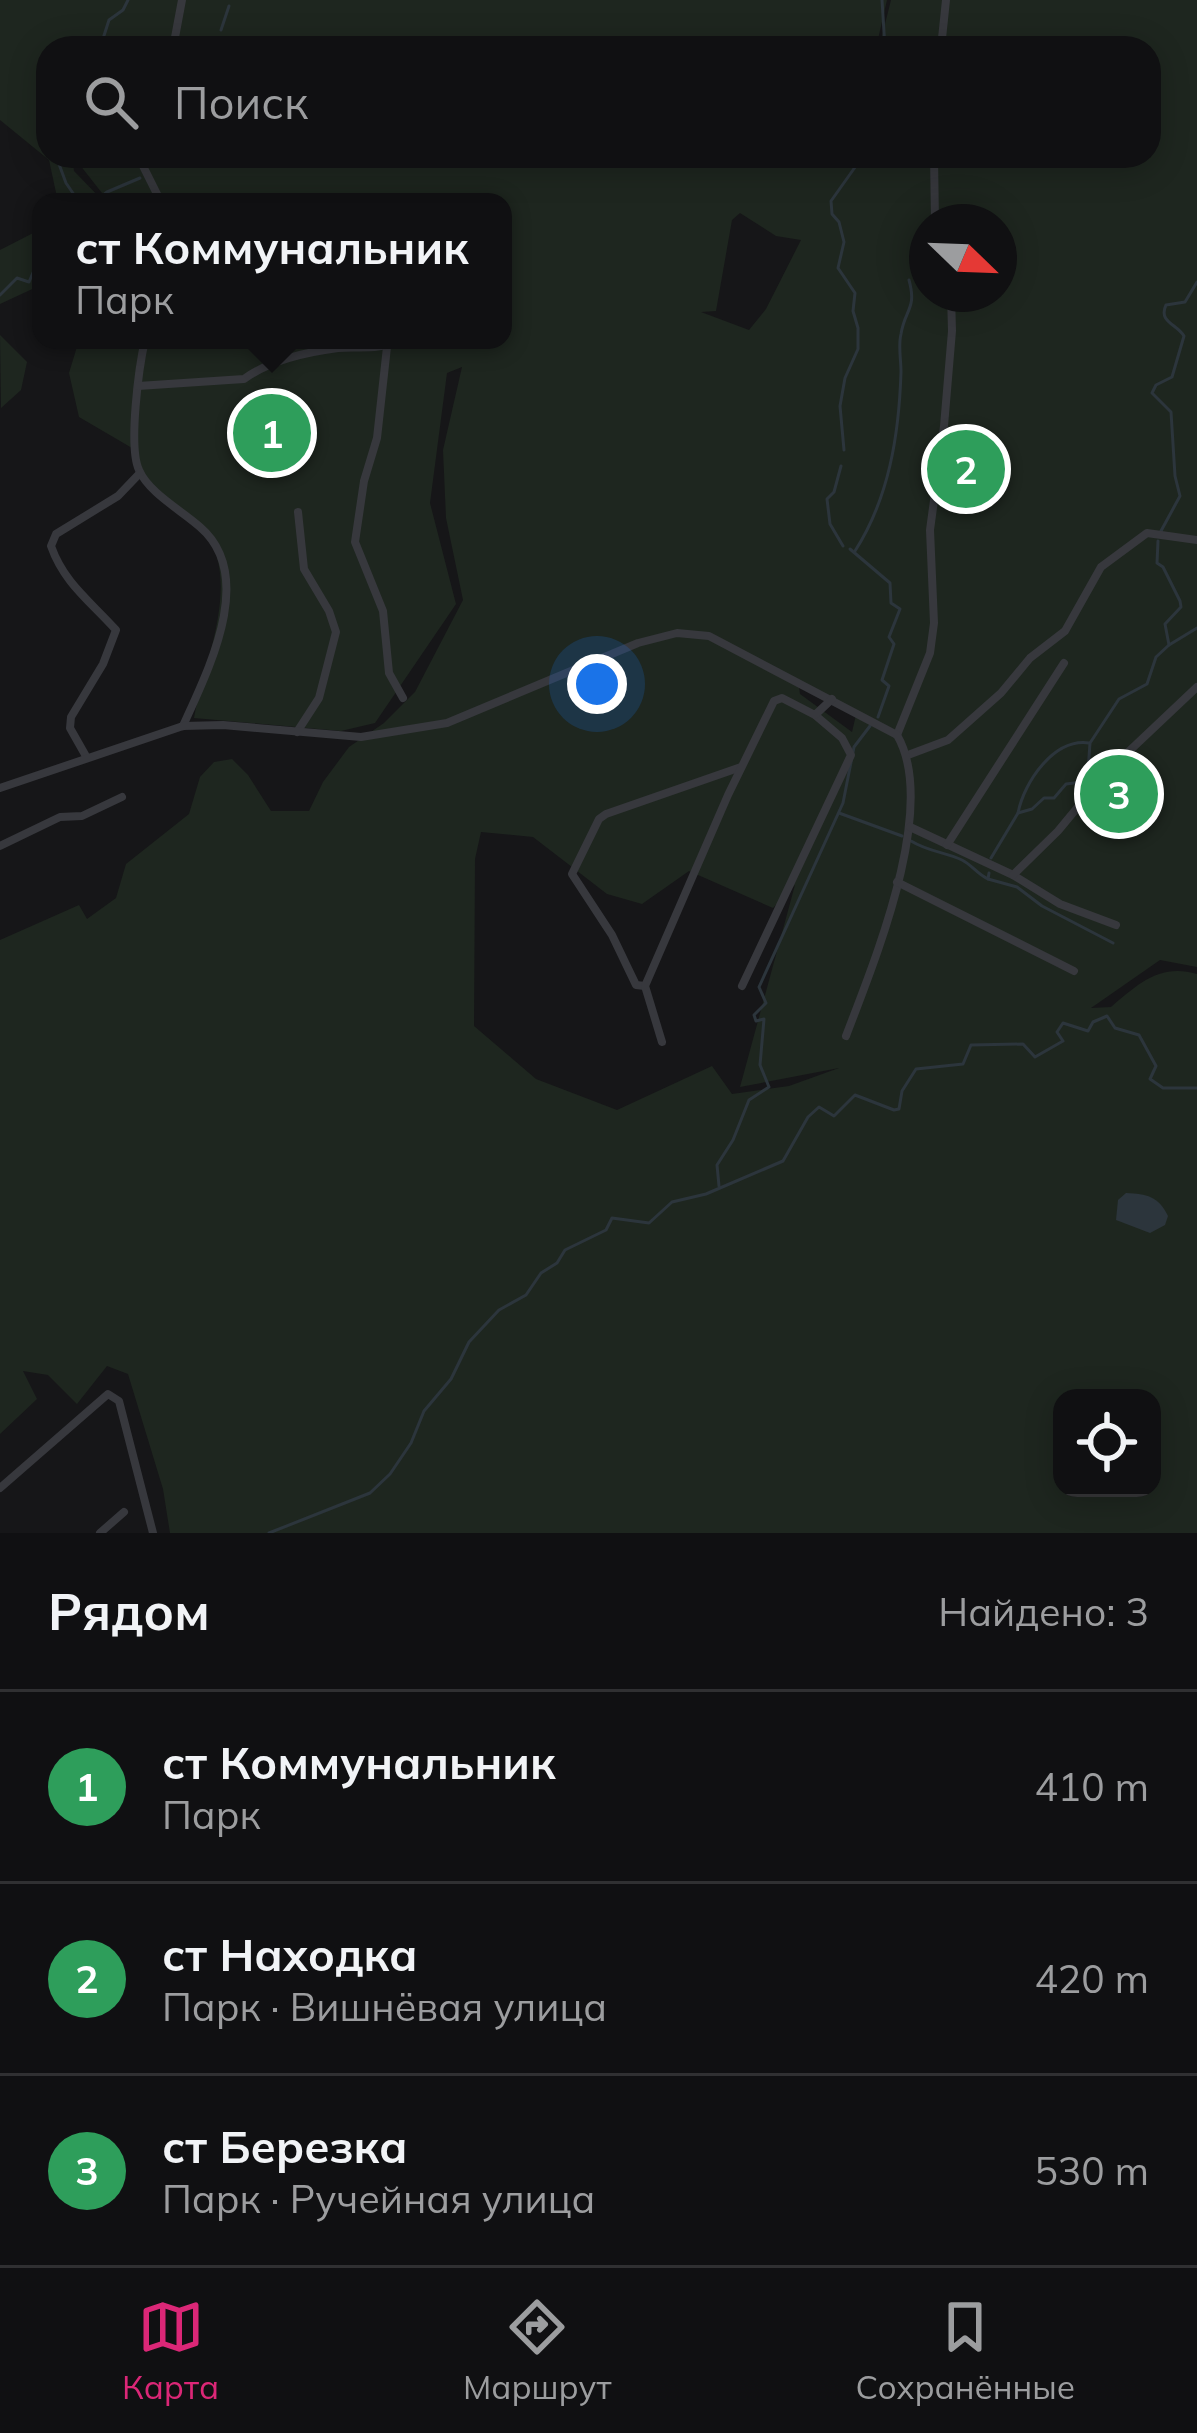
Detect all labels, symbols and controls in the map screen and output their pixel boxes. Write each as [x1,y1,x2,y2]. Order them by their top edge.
search box [36,36,1161,168]
icon: search [78,69,144,135]
text: Поиск [174,74,308,130]
popup [32,193,512,349]
north arrow [909,204,1017,312]
text: ст Коммунальник [75,219,469,275]
text: Парк [75,275,174,324]
pin: 1 [233,388,311,478]
pin: 2 [927,424,1005,514]
your location [567,654,627,714]
pin: 3 [1080,749,1158,839]
map controls [1053,1389,1161,1497]
button: locate [1053,1389,1161,1497]
text: Рядом [48,1579,210,1643]
text: Найдено: 3 [938,1587,1149,1636]
text: ст Коммунальник [162,1734,556,1790]
text: 1 [75,1762,99,1811]
text: 410 m [1034,1762,1149,1811]
text: Парк [162,1790,260,1839]
text: ст Находка [162,1926,418,1982]
text: 2 [75,1954,99,2003]
text: 420 m [1034,1954,1149,2003]
text: Парк · Вишнёвая улица [162,1982,607,2031]
text: ст Березка [162,2118,408,2174]
text: 3 [75,2146,99,2195]
text: 530 m [1034,2146,1149,2195]
text: Парк · Ручейная улица [162,2174,595,2223]
tab: Карта [122,2294,219,2407]
tab: Маршрут [463,2294,611,2407]
tab: Сохранённые [855,2294,1075,2407]

